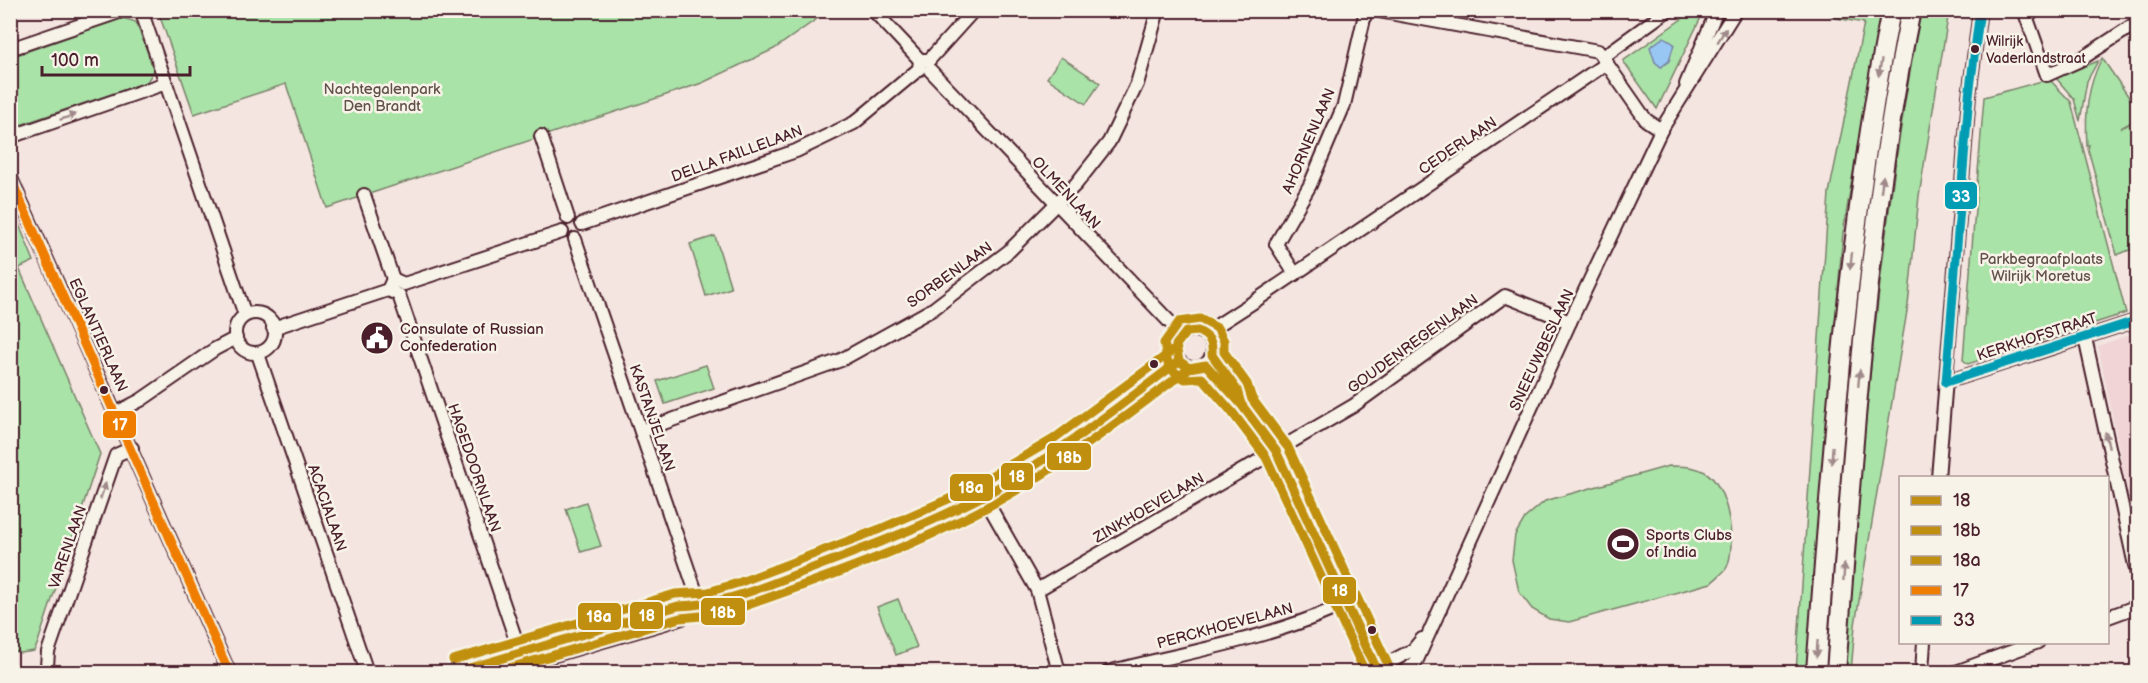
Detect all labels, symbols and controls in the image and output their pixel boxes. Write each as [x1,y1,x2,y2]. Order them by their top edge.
one-way arrow [1716,27,1727,43]
place label: Wilrijk Vaderlandstraat [1986,33,2087,67]
scale bar [42,39,190,77]
marker: Wilrijk Vaderlandstraat [1969,43,1981,55]
text: 100 m [51,50,99,71]
one-way arrow [1876,59,1885,78]
park label: Nachtegalenpark Den Brandt [324,80,441,116]
street label: AHORNENLAAN [1278,85,1340,197]
one-way arrow [60,111,78,121]
street label: CEDERLAAN [1415,113,1501,179]
street label: DELLA FAILLELAAN [669,121,805,187]
street label: OLMENLAAN [1028,153,1104,233]
one-way arrow [1877,175,1886,194]
line badge: 33 [1944,181,1978,210]
text: 33 [1952,188,1970,207]
street label: SORBENLAAN [904,238,996,312]
park label: Parkbegraafplaats Wilrijk Moretus [1979,250,2103,286]
one-way arrow [1847,251,1856,270]
street label: EGLANTIERLAAN [64,275,132,395]
street label: SNEEUWBESLAAN [1505,286,1579,414]
street label: GOUDENREGENLAAN [1344,290,1482,398]
street label: KERKHOFSTRAAT [1974,309,2100,365]
public building icon: Consulate of Russian Confederation [359,320,395,356]
place label: Consulate of Russian Confederation [400,320,544,356]
unlabelled marker [1148,358,1160,370]
street label: KASTANJELAAN [625,362,679,474]
one-way arrow [1854,368,1864,387]
unlabelled marker [98,384,110,396]
street label: HAGEDOORNLAAN [443,401,505,535]
line badge: 17 [102,410,137,439]
text: 17 [112,416,128,435]
one-way arrow [2102,430,2112,449]
line badge: 18b [1046,442,1092,471]
one-way arrow [1827,445,1837,464]
text: 18b [1056,449,1082,468]
street label: ACACIALAAN [303,462,351,554]
line badge: 18 [1000,462,1034,491]
text: 18 [1009,468,1025,487]
street label: ZINKHOEVELAAN [1089,469,1208,548]
line badge: 18a [949,473,994,502]
legend [1899,476,2109,644]
text: 18a [958,479,984,498]
one-way arrow [98,482,108,500]
text: 18 [1953,490,1970,511]
street label: VARENLAAN [45,503,91,591]
text: 18b [1953,520,1981,541]
sports icon: Sports Clubs of India [1605,526,1641,562]
place label: Sports Clubs of India [1646,526,1733,562]
text: 18a [1953,550,1981,571]
one-way arrow [1839,563,1848,582]
line badge: 18 [1322,576,1357,605]
text: 17 [1953,580,1969,601]
text: 18 [1332,582,1348,601]
line badge: 18b [700,597,746,626]
street label: PERCKHOEVELAAN [1155,599,1295,653]
line badge: 18 [629,601,664,630]
line badge: 18a [577,602,622,631]
text: 18b [710,604,736,623]
text: 18 [639,607,655,626]
text: 18a [586,608,612,627]
text: 33 [1953,610,1975,631]
unlabelled marker [1366,624,1378,636]
one-way arrow [1813,640,1822,659]

